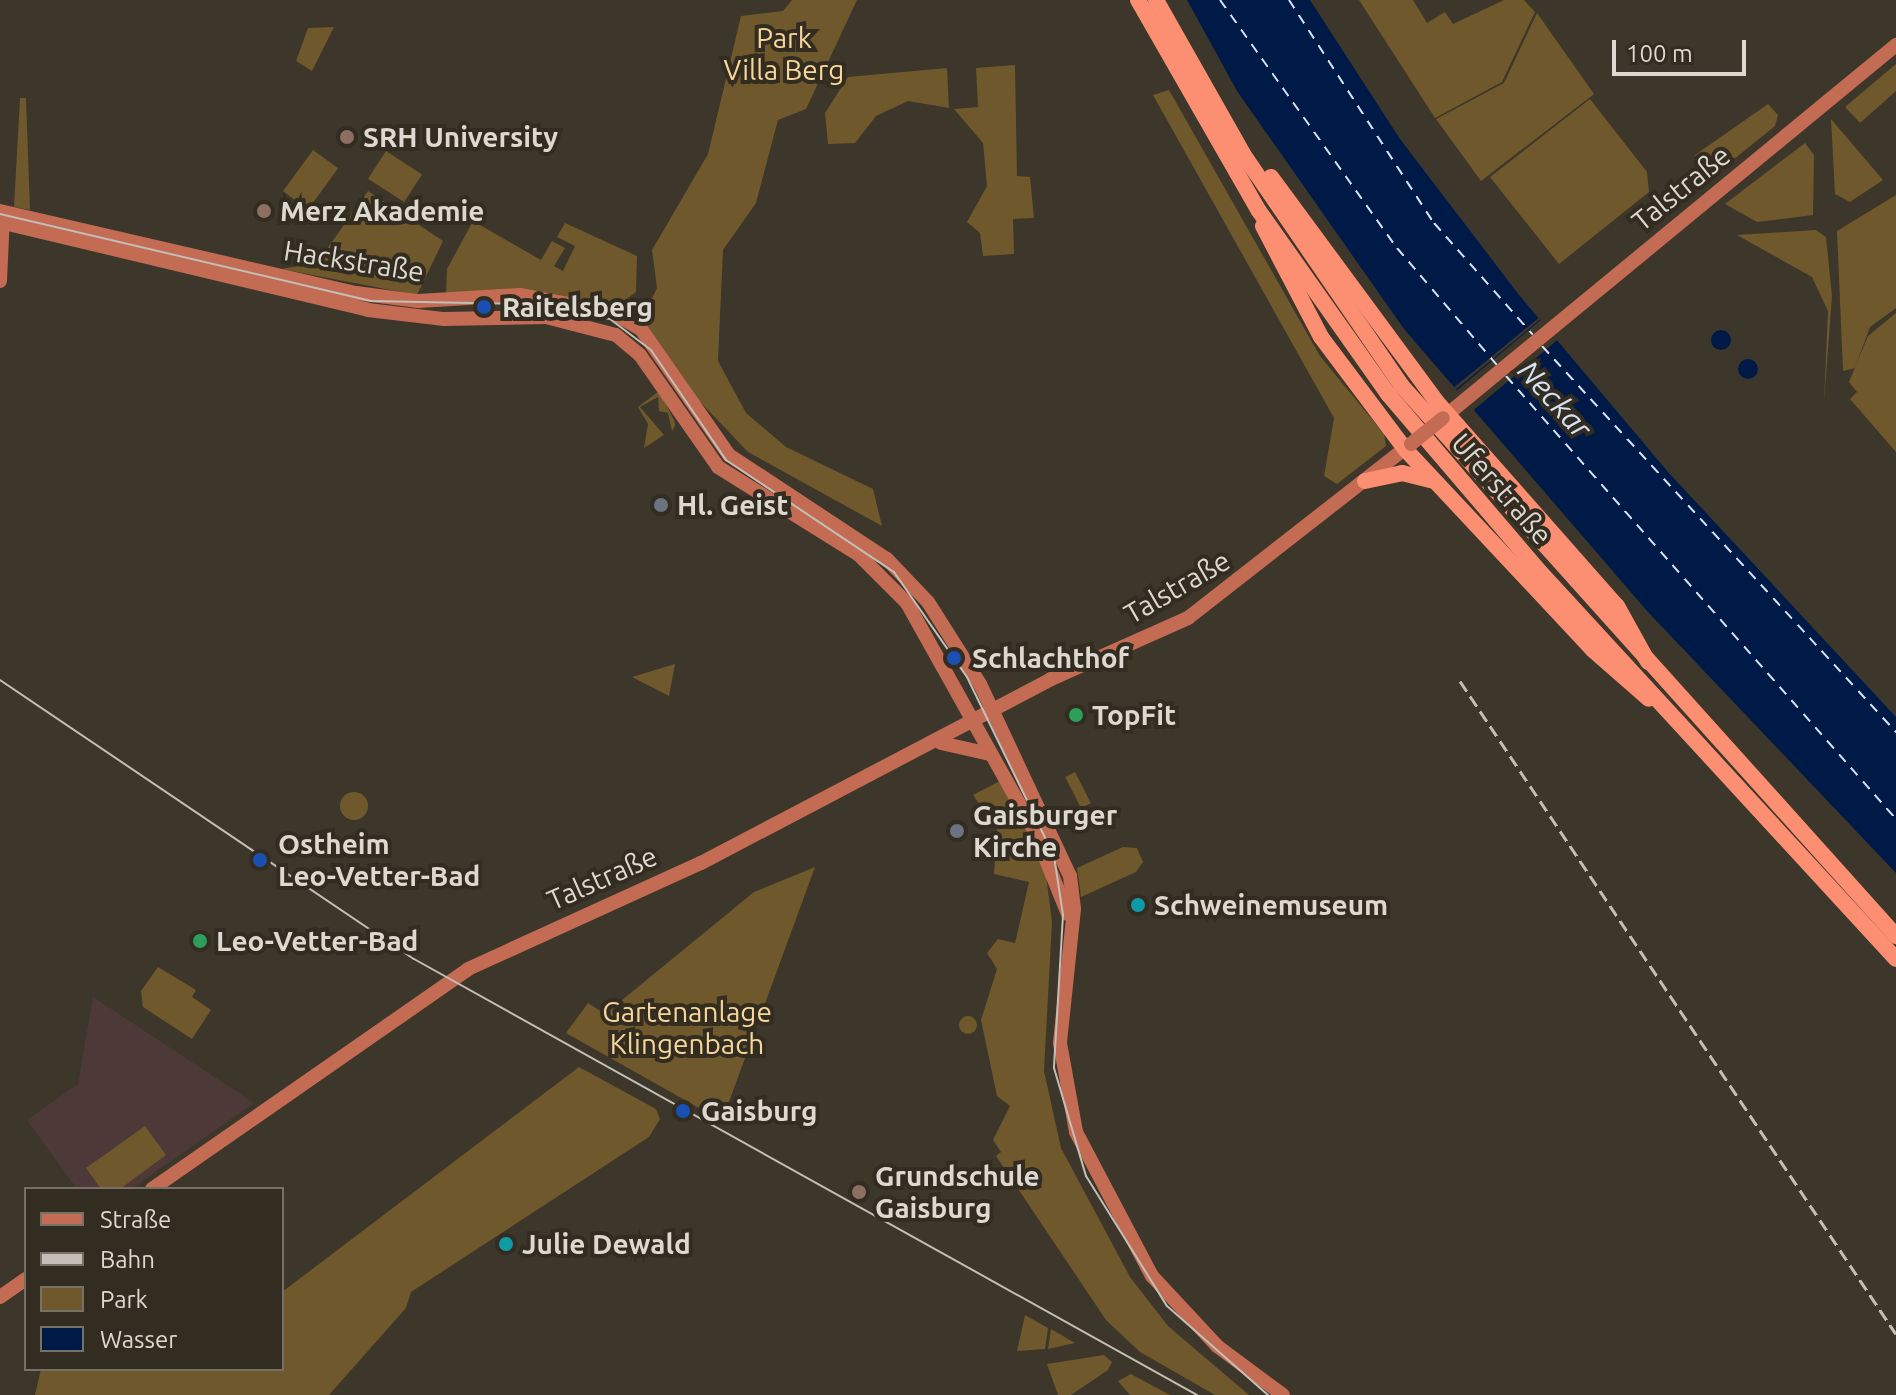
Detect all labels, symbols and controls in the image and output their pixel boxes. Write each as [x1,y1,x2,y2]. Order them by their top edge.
park label: Park Villa Berg [724,21,844,87]
scale bar [1616,24,1750,74]
text: 100 m [1626,40,1693,67]
place label: SRH University [363,120,558,154]
marker: SRH University [338,128,356,146]
street label: Talstraße [1625,138,1737,238]
place label: Merz Akademie [280,194,484,228]
marker: Merz Akademie [255,202,273,220]
street label: Hackstraße [281,233,427,289]
place label: Raitelsberg [502,290,653,324]
marker: Raitelsberg [473,296,495,318]
water label: Neckar [1511,353,1599,445]
street label: Uferstraße [1445,427,1559,551]
place label: Hl. Geist [677,488,788,522]
marker: Hl. Geist [652,496,670,514]
street label: Talstraße [1118,543,1236,631]
place label: Schlachthof [972,641,1129,675]
marker: Schlachthof [943,647,965,669]
place label: TopFit [1092,698,1176,732]
marker: TopFit [1067,706,1085,724]
place label: Gaisburger Kirche [973,798,1117,864]
marker: Gaisburger Kirche [948,822,966,840]
place label: Ostheim Leo-Vetter-Bad [278,827,480,893]
street label: Talstraße [542,839,662,917]
marker: Ostheim Leo-Vetter-Bad [249,849,271,871]
place label: Schweinemuseum [1154,888,1388,922]
marker: Schweinemuseum [1129,896,1147,914]
place label: Leo-Vetter-Bad [216,924,418,958]
marker: Leo-Vetter-Bad [191,932,209,950]
park label: Gartenanlage Klingenbach [602,995,772,1061]
place label: Gaisburg [701,1094,818,1128]
marker: Gaisburg [672,1100,694,1122]
place label: Grundschule Gaisburg [875,1159,1040,1225]
marker: Grundschule Gaisburg [850,1183,868,1201]
legend [24,1187,284,1371]
text: Straße [100,1206,171,1233]
place label: Julie Dewald [522,1227,691,1261]
marker: Julie Dewald [497,1235,515,1253]
text: Bahn [100,1246,155,1273]
text: Park [100,1286,148,1313]
text: Wasser [100,1326,177,1353]

